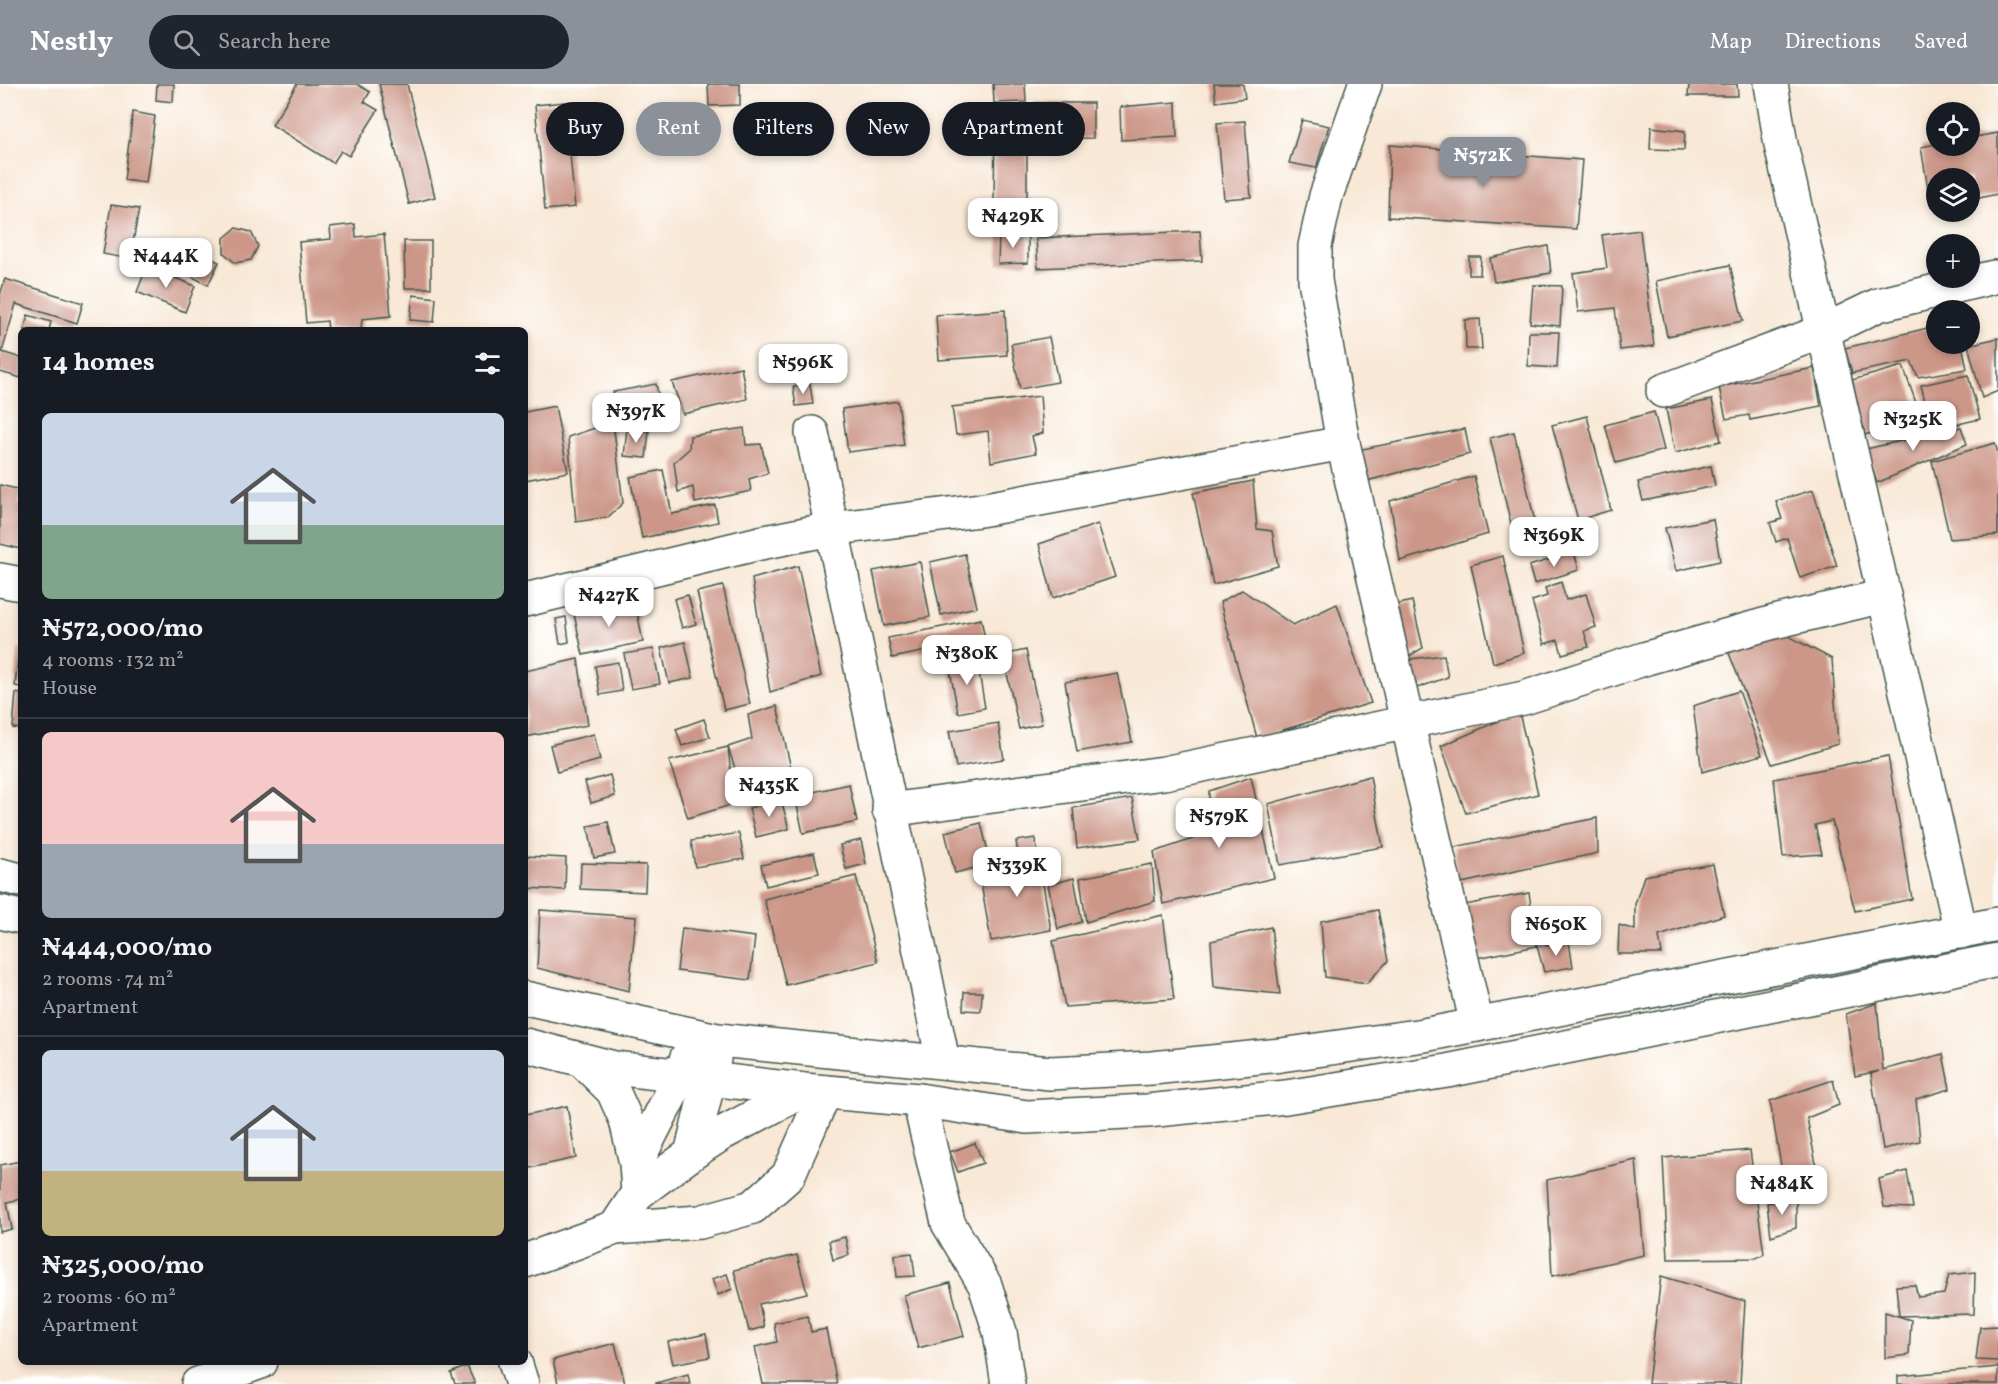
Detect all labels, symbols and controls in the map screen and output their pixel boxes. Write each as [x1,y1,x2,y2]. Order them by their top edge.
search box [149,15,569,69]
text: Nestly [30,23,113,62]
icon: search [170,26,203,59]
text: Search here [218,27,331,58]
text: Map [1710,28,1752,57]
text: Directions [1785,28,1881,57]
text: Saved [1914,28,1968,57]
chip: Buy [546,102,624,156]
chip: Rent [636,102,721,156]
chip: Filters [733,102,834,156]
chip: New [846,102,930,156]
chip: Apartment [942,102,1085,156]
map controls [1926,102,1980,354]
button: locate [1926,102,1980,156]
pin: ₦572K [1441,137,1525,188]
text: ₦572K [1454,142,1512,170]
button: layers [1926,168,1980,222]
pin: ₦429K [971,198,1055,249]
text: ₦429K [982,203,1044,231]
button: + [1926,234,1980,288]
pin: ₦444K [124,238,208,289]
text: ₦444K [133,243,199,271]
button: − [1926,300,1980,354]
pin: ₦596K [761,344,845,395]
text: 14 homes [42,345,155,381]
icon: filters [471,347,504,380]
text: ₦596K [773,349,833,377]
pin: ₦397K [594,393,678,444]
text: ₦397K [606,398,666,426]
pin: ₦325K [1871,401,1955,452]
text: ₦325K [1883,406,1943,434]
icon: home [219,452,327,560]
pin: ₦369K [1512,517,1596,568]
text: ₦369K [1523,522,1585,550]
pin: ₦427K [567,577,651,628]
text: ₦427K [579,582,639,610]
text: ₦572,000/mo [42,611,203,647]
pin: ₦380K [925,635,1009,686]
text: ₦380K [936,640,998,668]
text: 4 rooms · 132 m² [42,647,184,675]
text: House [42,675,97,703]
pin: ₦435K [727,767,811,818]
icon: home [219,771,327,879]
text: ₦435K [739,772,799,800]
pin: ₦579K [1177,798,1261,849]
text: ₦579K [1190,803,1248,831]
pin: ₦339K [975,847,1059,898]
text: ₦339K [987,852,1047,880]
pin: ₦650K [1514,906,1598,957]
text: ₦650K [1525,911,1587,939]
text: ₦444,000/mo [42,930,212,966]
text: 2 rooms · 74 m² [42,966,173,994]
text: Apartment [42,994,138,1022]
icon: home [219,1089,327,1197]
pin: ₦484K [1740,1165,1824,1216]
text: ₦484K [1750,1170,1814,1198]
text: ₦325,000/mo [42,1248,204,1284]
text: 2 rooms · 60 m² [42,1284,176,1312]
text: Apartment [42,1312,138,1340]

